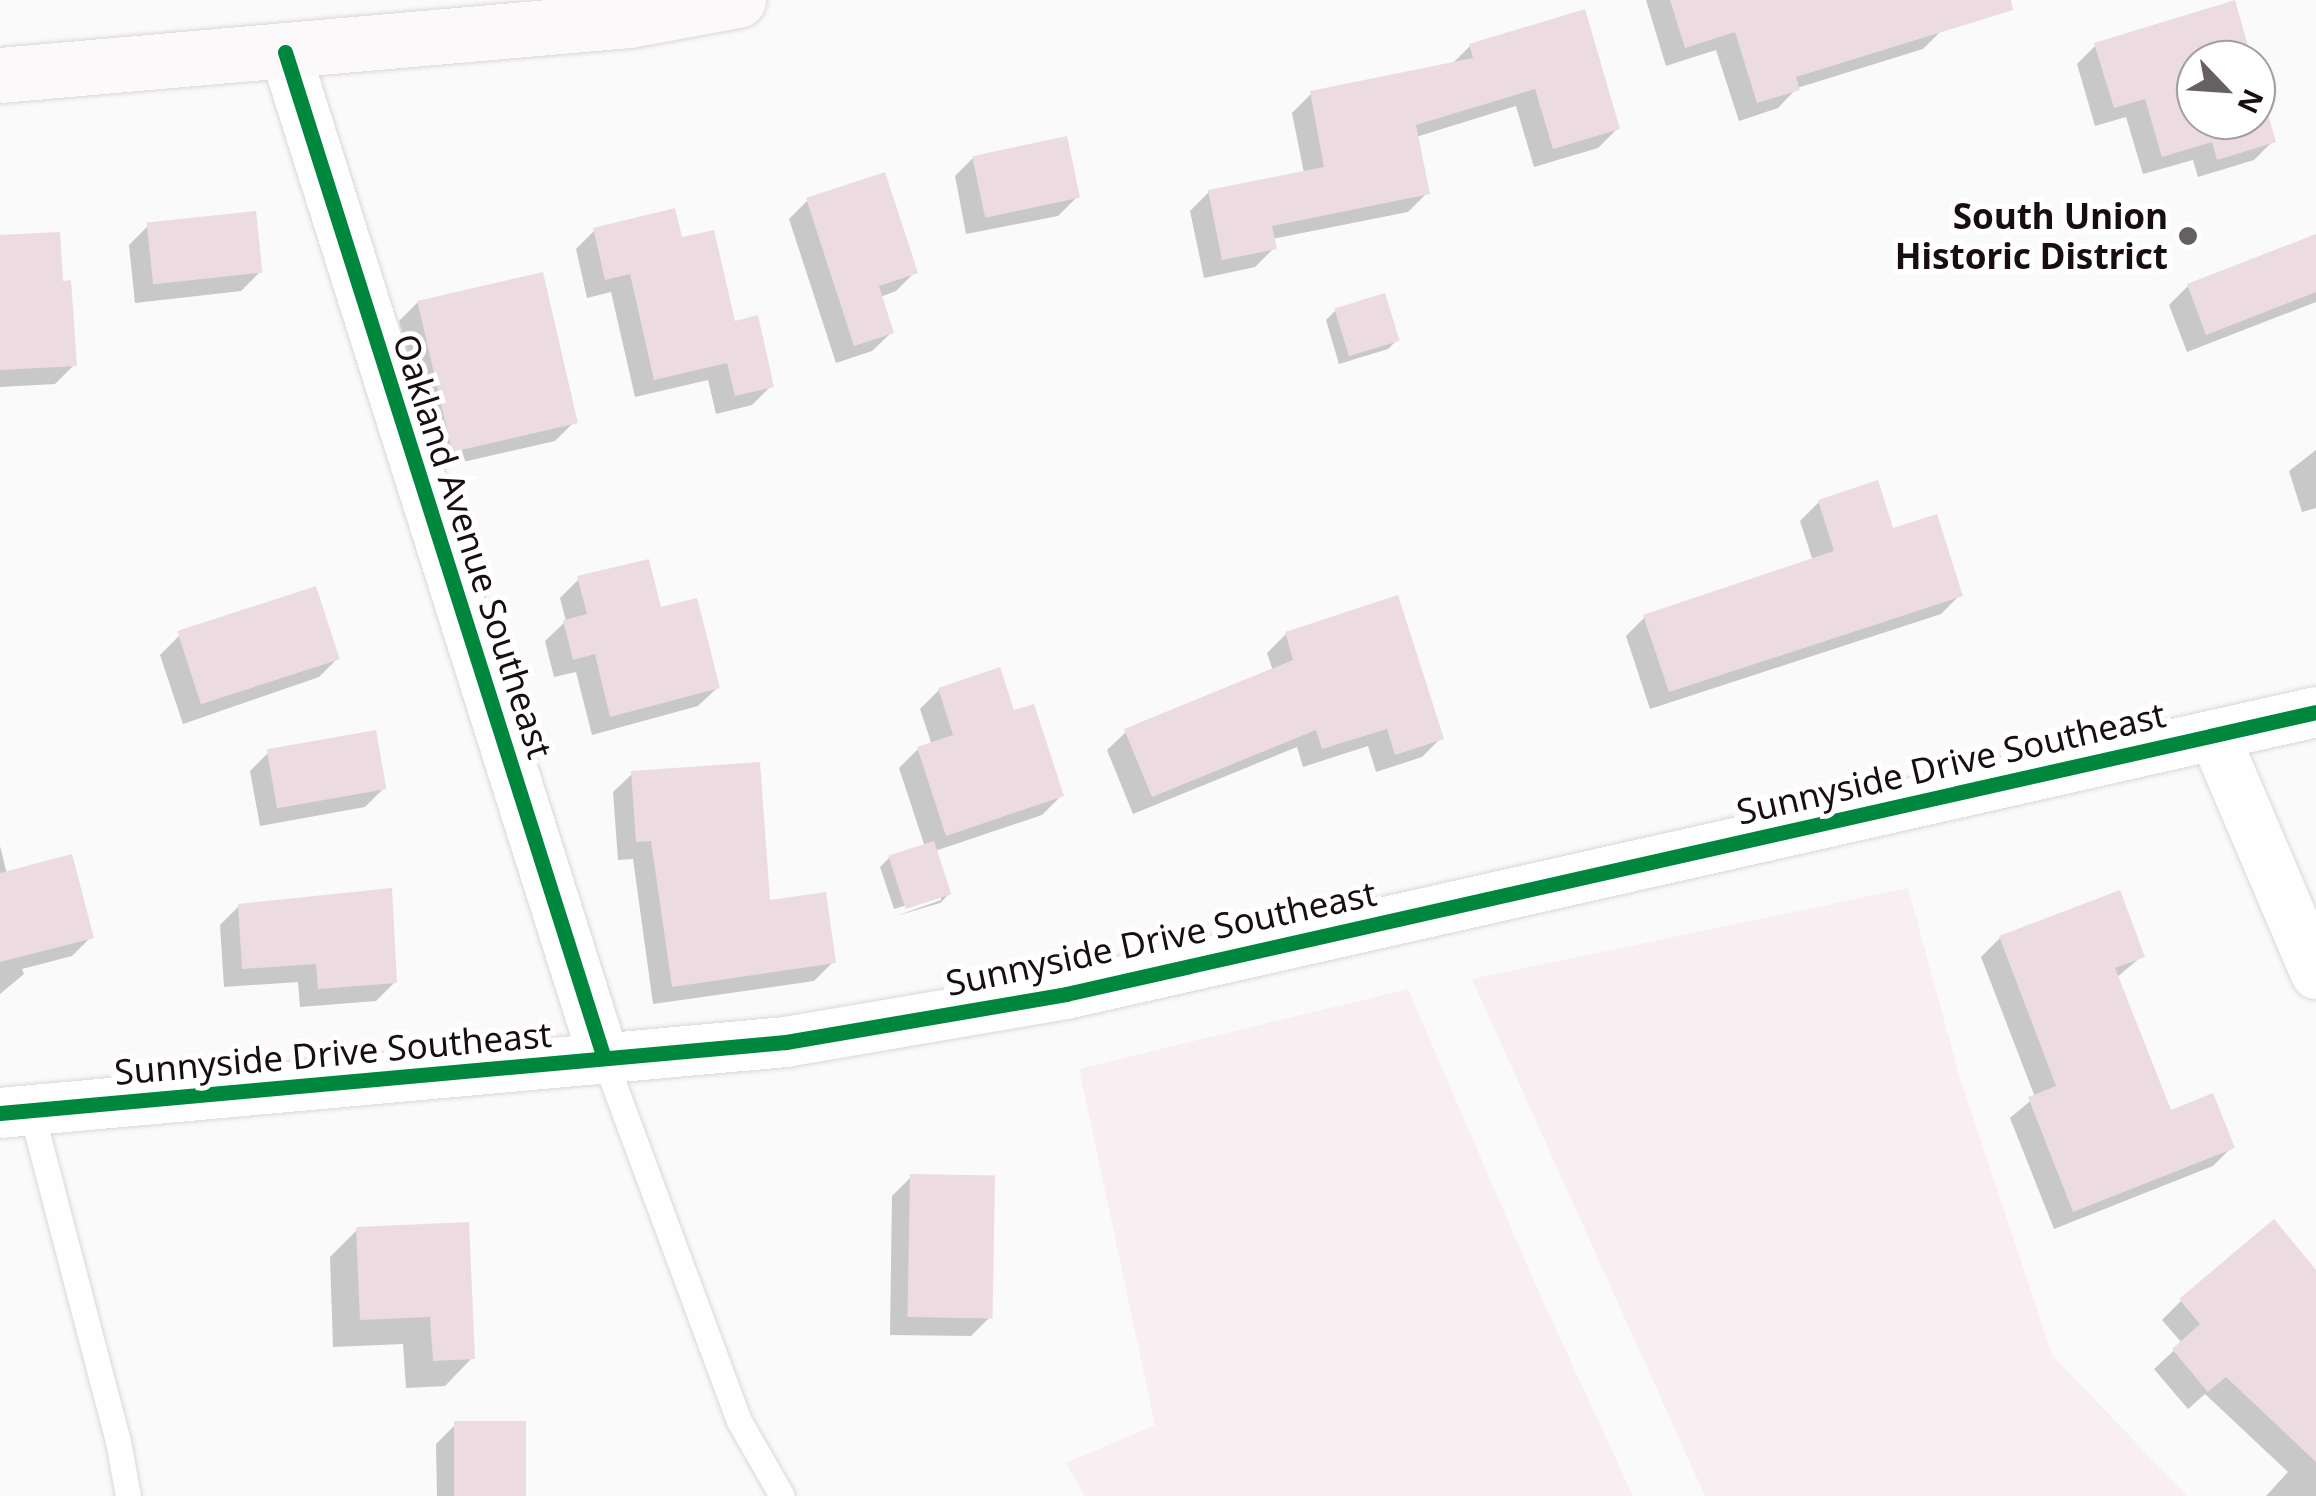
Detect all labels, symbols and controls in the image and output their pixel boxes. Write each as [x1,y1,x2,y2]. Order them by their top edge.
north arrow [2176,40,2276,140]
text: N [2229,83,2273,120]
place label: South Union Historic District [1895,195,2168,277]
marker: South Union Historic District [2177,225,2199,247]
street label: Oakland Avenue Southeast [384,329,562,763]
street label: Sunnyside Drive Southeast [1732,693,2170,833]
street label: Sunnyside Drive Southeast [942,872,1380,1004]
street label: Sunnyside Drive Southeast [113,1013,553,1093]

